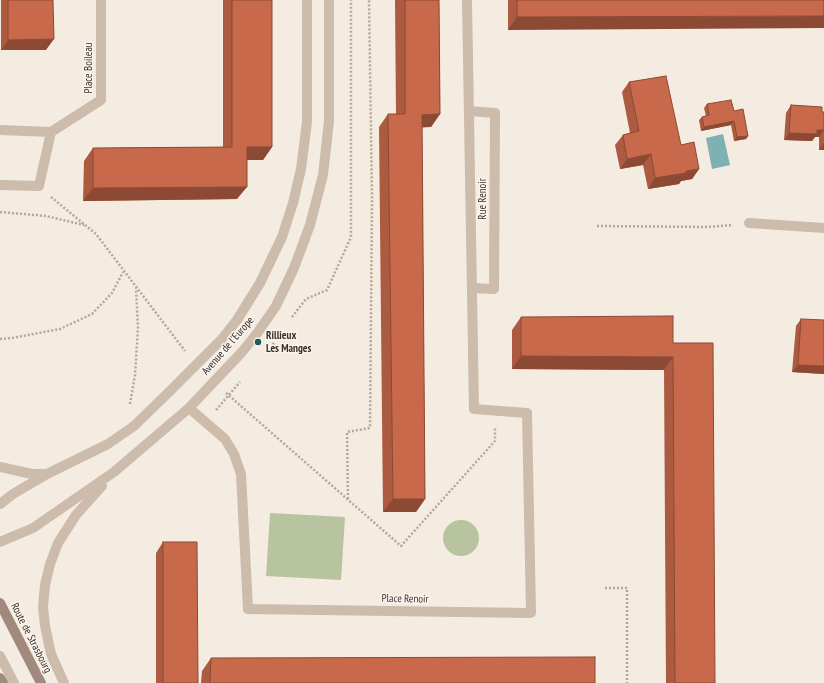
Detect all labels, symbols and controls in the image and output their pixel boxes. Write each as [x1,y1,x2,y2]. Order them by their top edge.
street label: Place Boileau [82,42,96,94]
street label: Rue Renoir [476,178,490,220]
street label: Avenue de l'Europe [199,314,257,378]
place label: Rillieux Les Manges [266,329,311,355]
marker: Rillieux Les Manges [253,337,263,347]
street label: Place Renoir [381,592,429,606]
street label: Route de Strasbourg [8,601,54,675]

